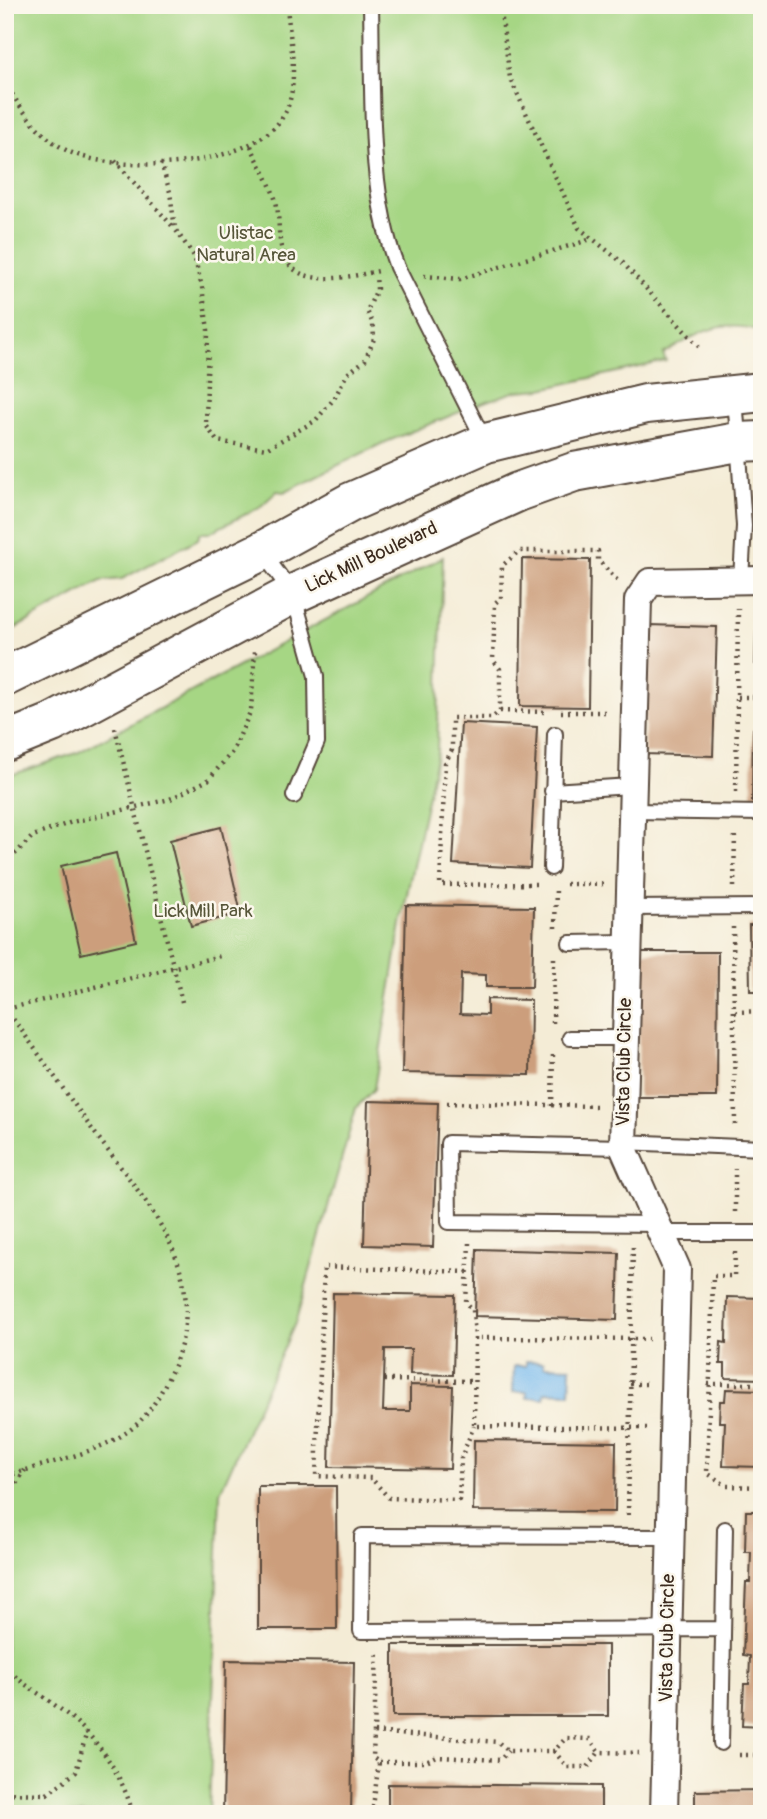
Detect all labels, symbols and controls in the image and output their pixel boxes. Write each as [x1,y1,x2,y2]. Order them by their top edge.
park label: Ulistac Natural Area [196,221,296,267]
street label: Lick Mill Boulevard [301,516,441,598]
park label: Lick Mill Park [153,899,253,923]
street label: Vista Club Circle [611,997,637,1126]
street label: Vista Club Circle [654,1573,680,1702]

